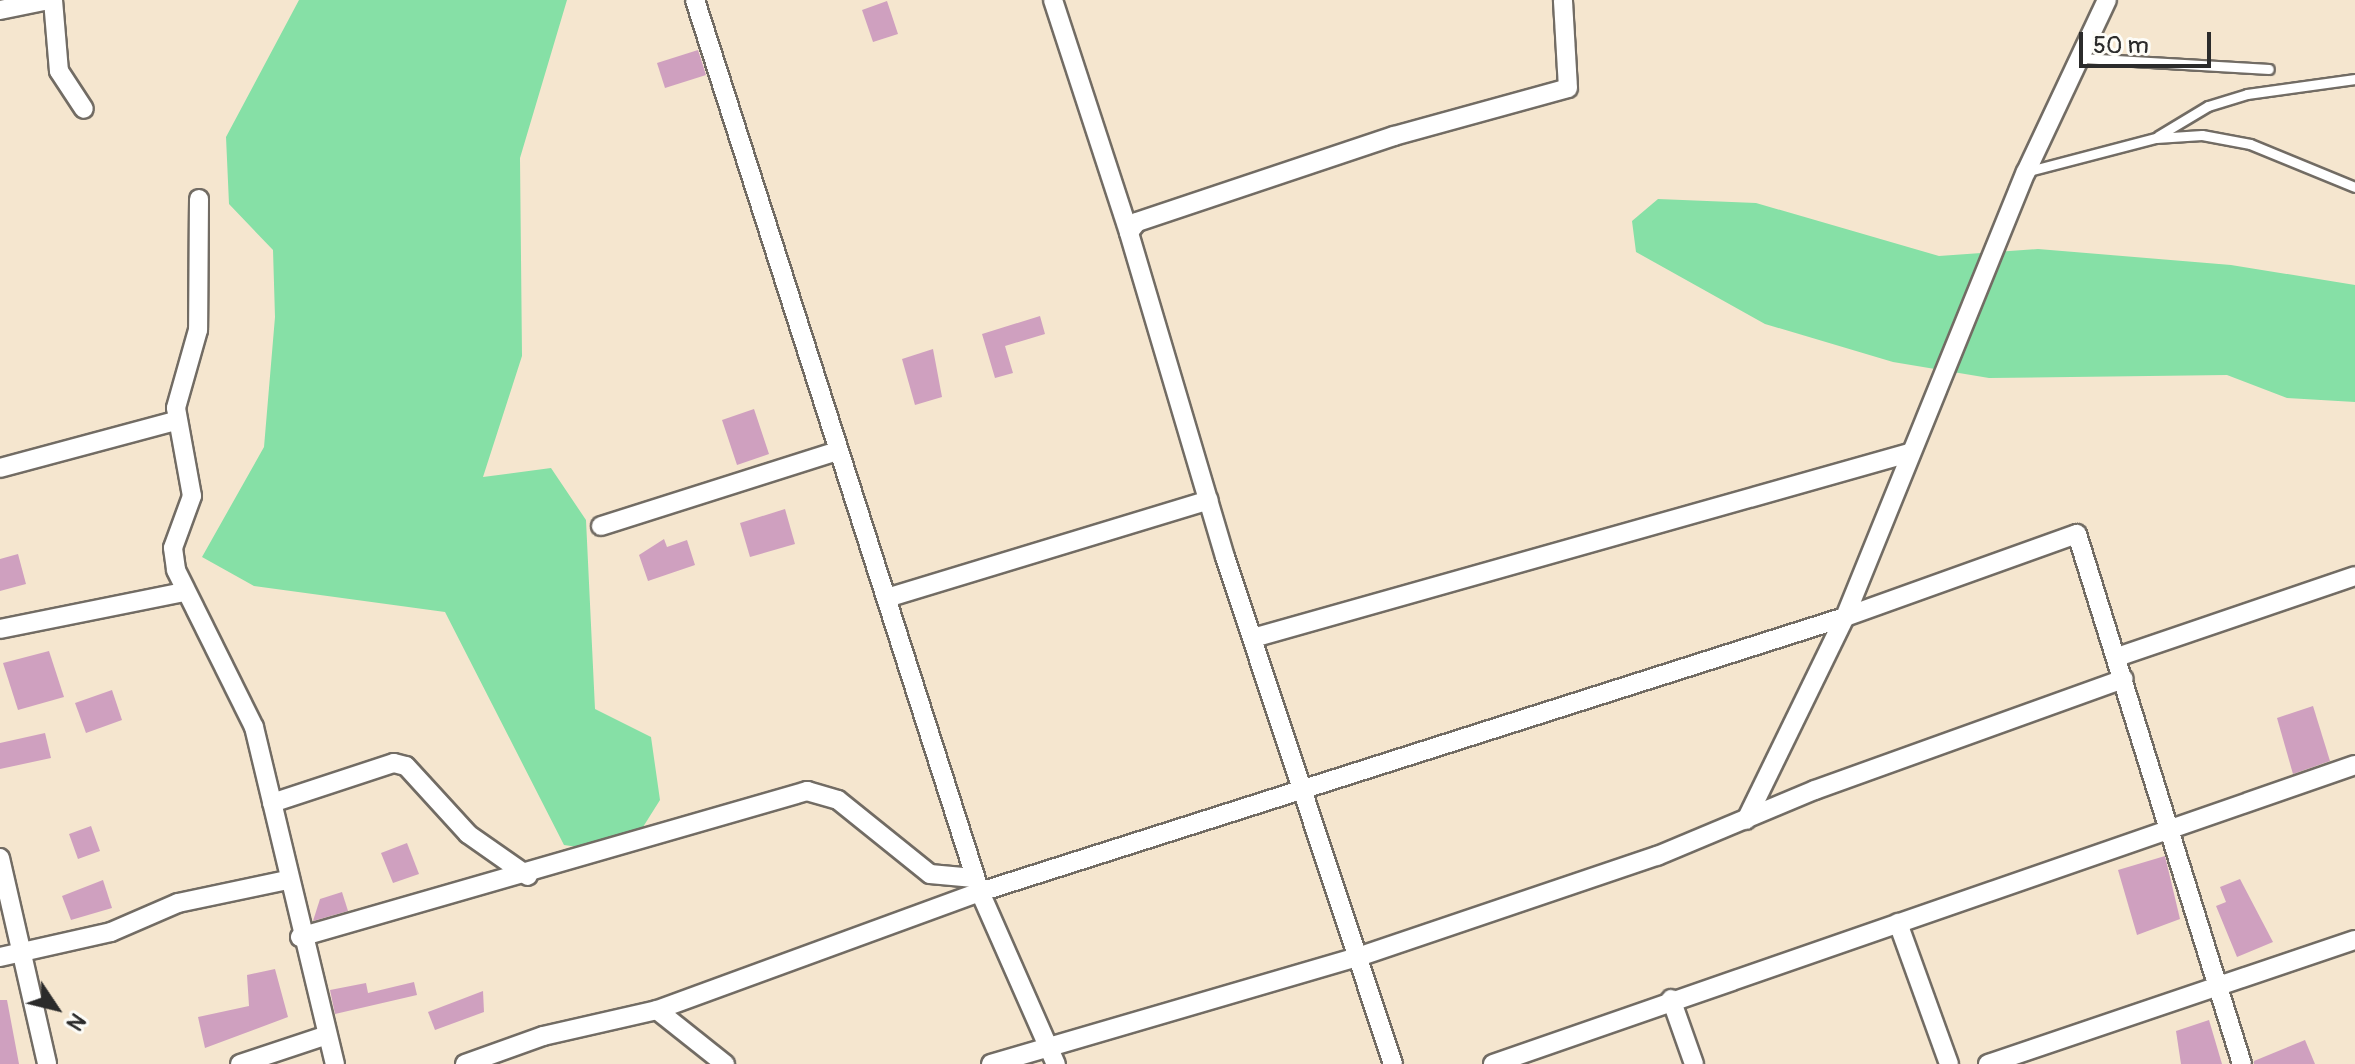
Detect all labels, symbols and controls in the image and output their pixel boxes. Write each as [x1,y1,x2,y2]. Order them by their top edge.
scale bar [2083,16,2215,66]
text: 50 m [2093,31,2149,60]
north arrow [16,968,96,1048]
text: N [60,1008,91,1036]

